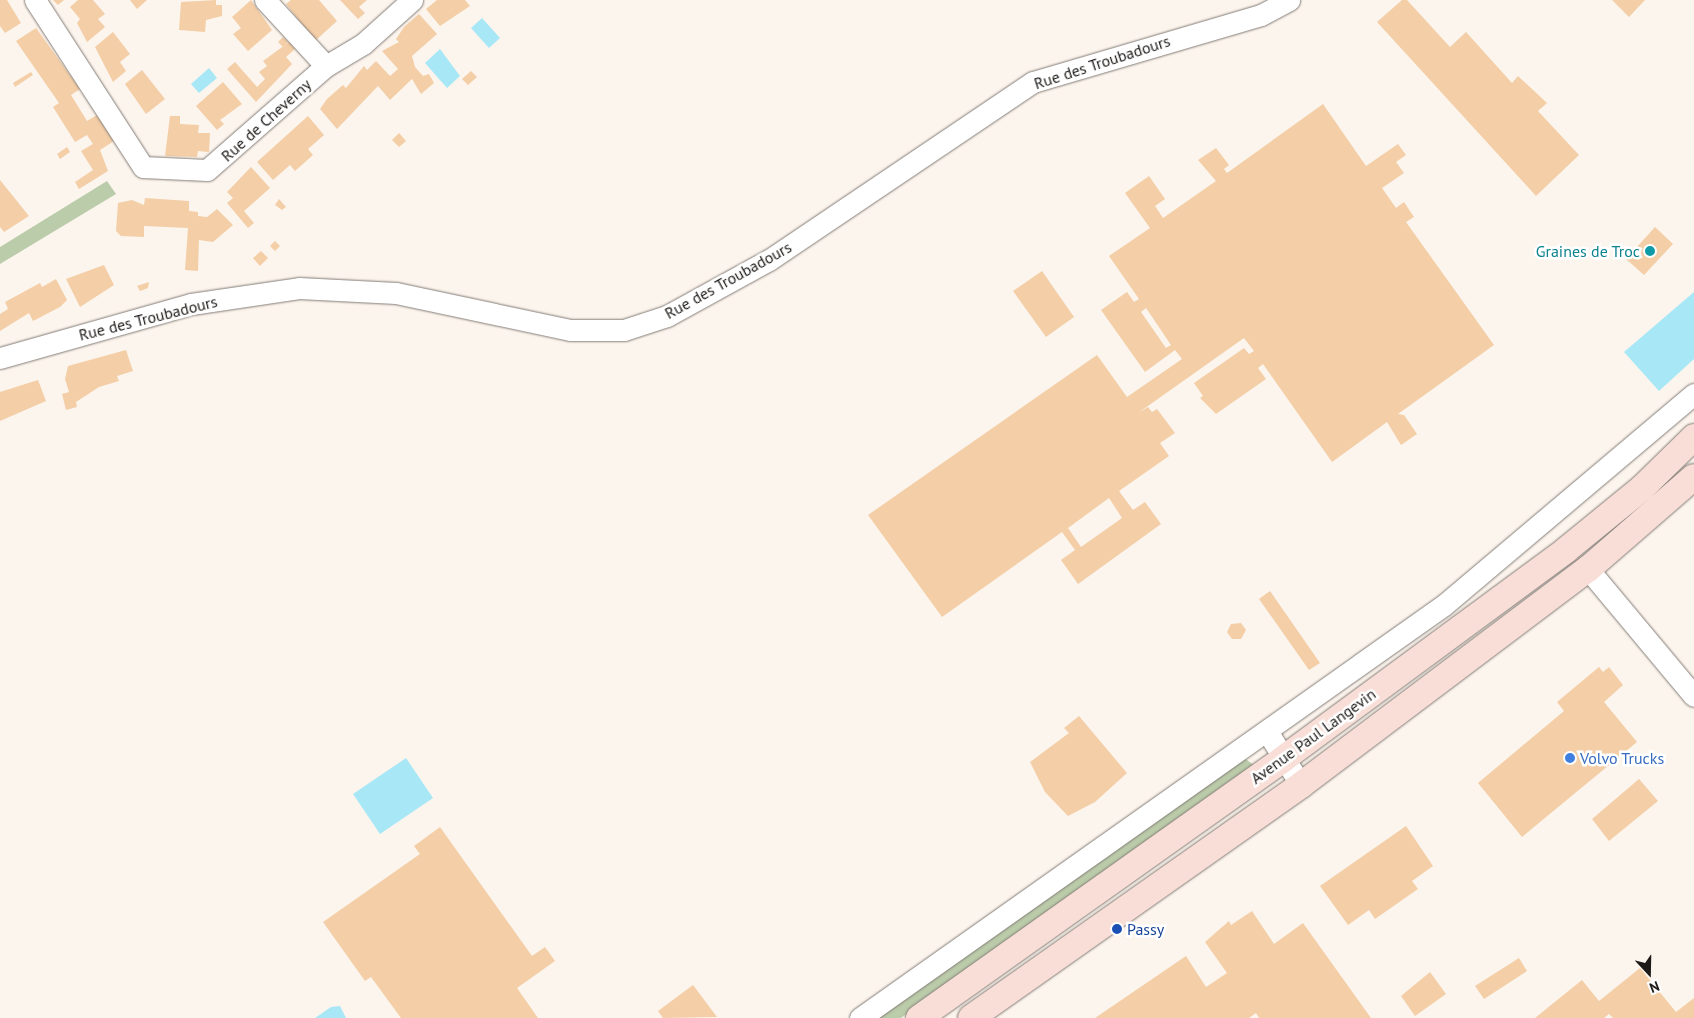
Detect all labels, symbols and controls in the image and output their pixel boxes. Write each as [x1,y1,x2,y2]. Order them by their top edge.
street label: Rue des Troubadours [1031,31,1173,93]
street label: Rue de Cheverny [217,75,315,165]
street label: Rue des Troubadours [661,237,795,323]
place label: Graines de Troc [1535,241,1640,261]
marker: Graines de Troc [1644,245,1656,257]
street label: Rue des Troubadours [77,291,219,345]
street label: Avenue Paul Langevin [1247,684,1379,788]
place label: Volvo Trucks [1580,748,1665,768]
marker: Volvo Trucks [1564,752,1576,764]
place label: Passy [1127,919,1164,939]
marker: Passy [1111,923,1123,935]
north arrow [1624,948,1674,998]
text: N [1647,977,1662,997]

